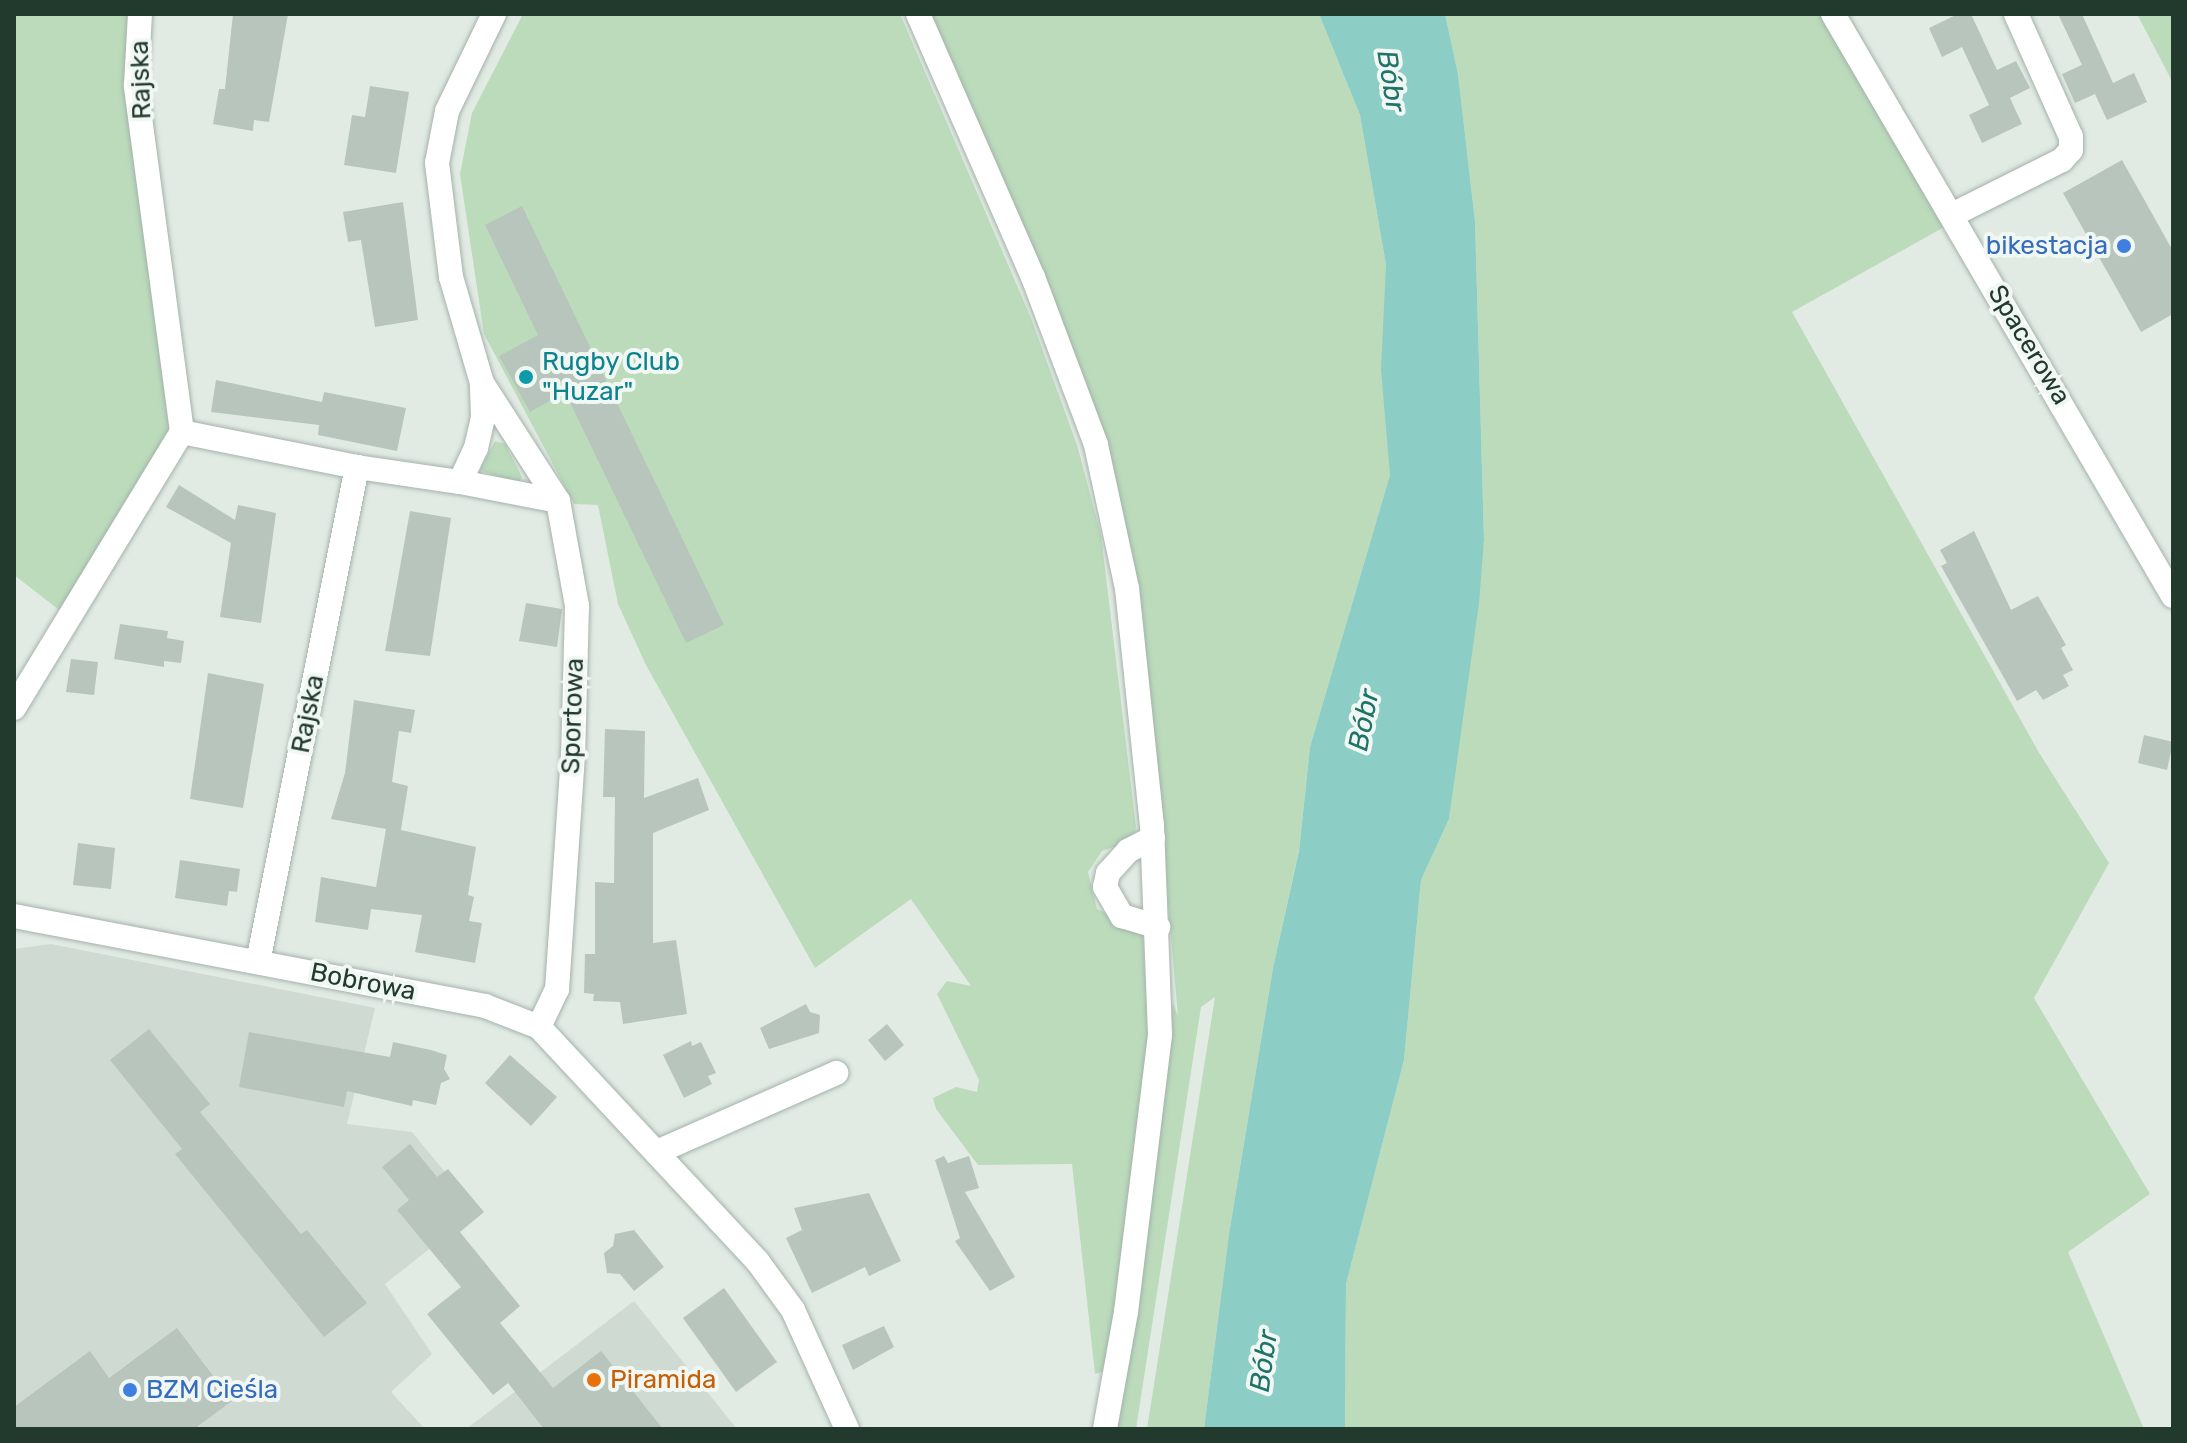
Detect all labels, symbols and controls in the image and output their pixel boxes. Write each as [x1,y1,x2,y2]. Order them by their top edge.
street label: Rajska [124,40,158,120]
water label: Bóbr [1370,48,1412,114]
place label: bikestacja [1986,230,2108,262]
marker: bikestacja [2115,237,2133,255]
street label: Spacerowa [1981,280,2077,410]
place label: Rugby Club "Huzar" [542,346,681,408]
marker: Rugby Club "Huzar" [517,368,535,386]
street label: Sportowa [555,657,591,775]
street label: Rajska [285,672,331,756]
water label: Bóbr [1342,686,1386,754]
street label: Bobrowa [308,957,418,1007]
water label: Bóbr [1243,1328,1285,1394]
place label: Piramida [610,1364,716,1396]
marker: Piramida [585,1371,603,1389]
place label: BZM Cieśla [146,1374,278,1406]
marker: BZM Cieśla [121,1381,139,1399]

